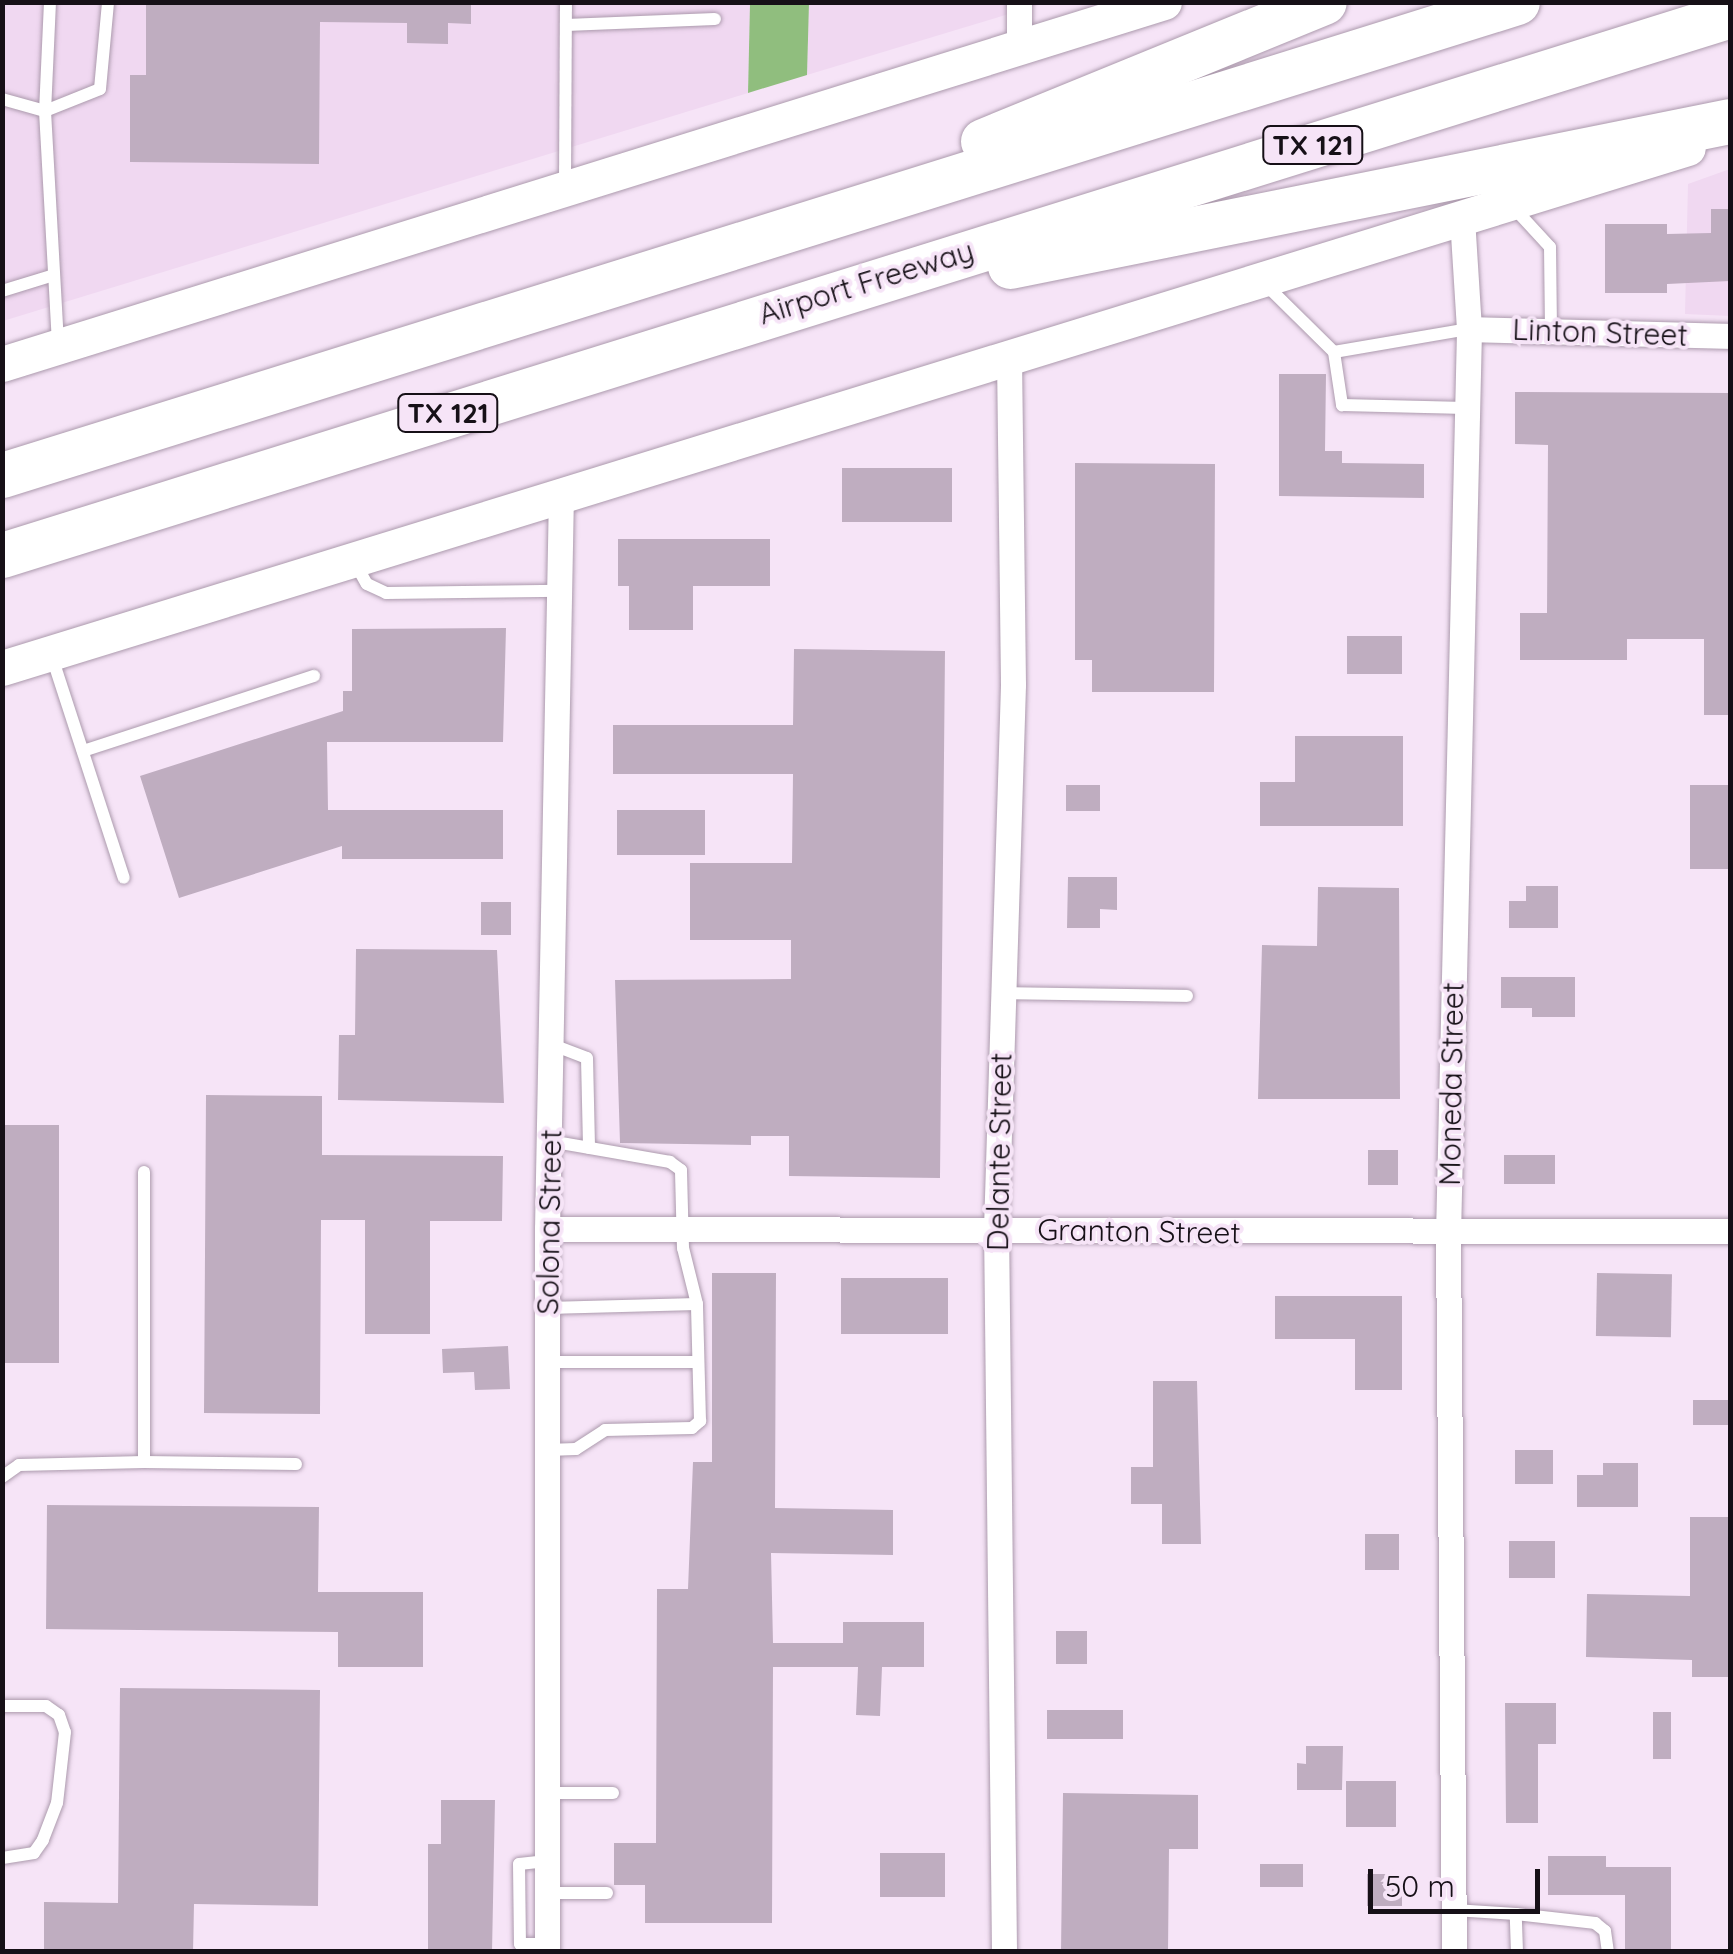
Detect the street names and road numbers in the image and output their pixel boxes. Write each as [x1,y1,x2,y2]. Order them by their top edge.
road number: TX 121 [1260,122,1366,168]
street label: Airport Freeway [754,232,978,332]
street label: Linton Street [1512,311,1688,353]
road number: TX 121 [396,390,500,436]
street label: Moneda Street [1431,982,1471,1186]
street label: Delante Street [979,1053,1019,1251]
street label: Solona Street [529,1129,569,1315]
street label: Granton Street [1037,1211,1241,1251]

